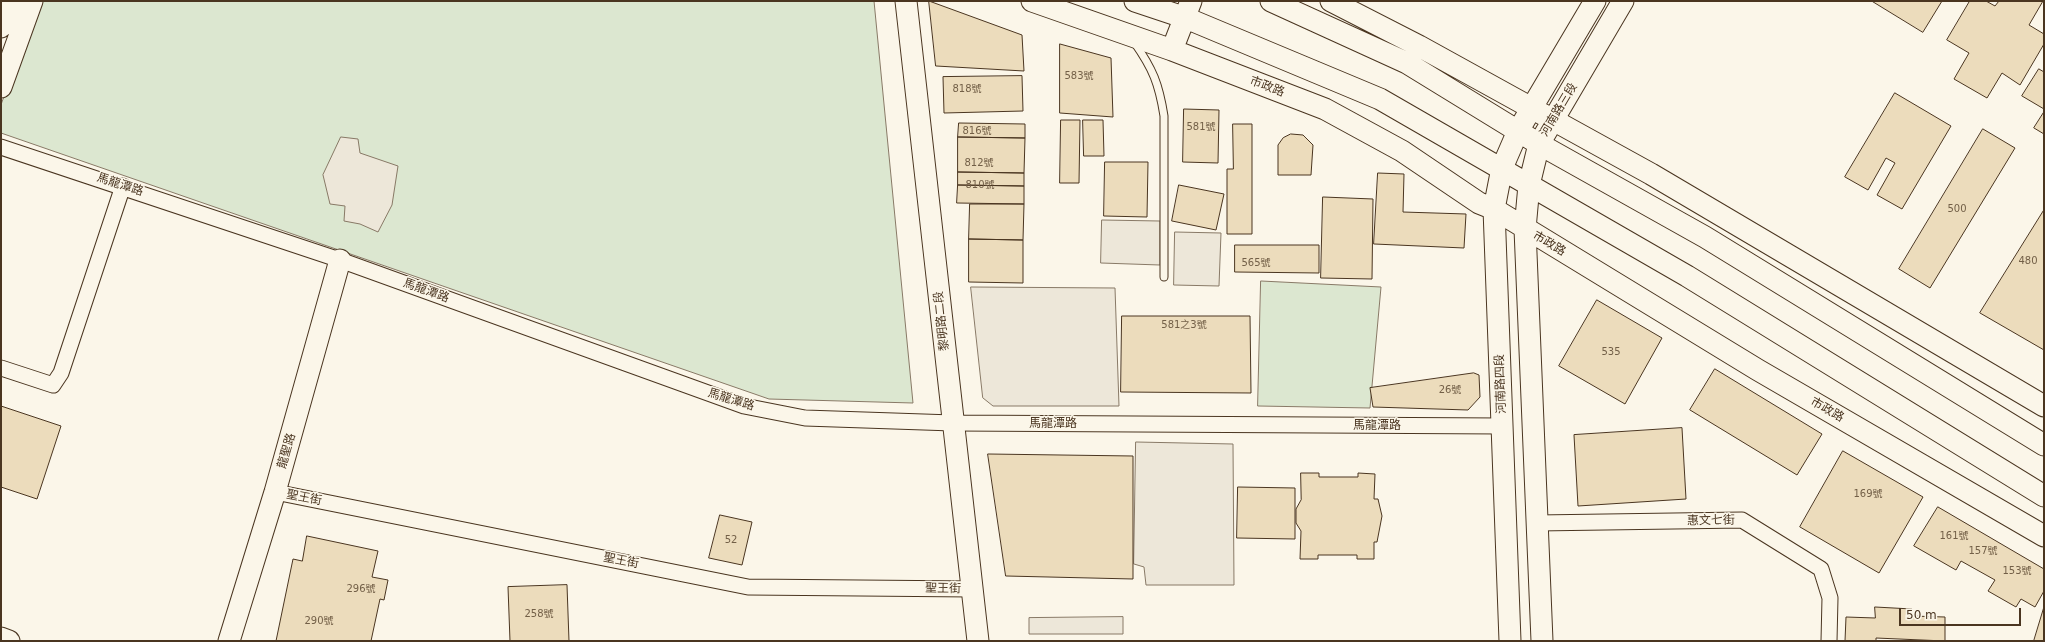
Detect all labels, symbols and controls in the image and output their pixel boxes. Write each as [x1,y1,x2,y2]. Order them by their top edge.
house number: 583號 [1064,70,1094,82]
street label: 市政路 [1248,74,1286,100]
street label: 河南路三段 [1537,81,1581,139]
house number: 818號 [952,83,982,95]
house number: 581號 [1186,121,1216,133]
house number: 816號 [962,125,992,137]
house number: 812號 [964,157,994,169]
street label: 馬龍潭路 [95,171,145,199]
house number: 810號 [965,179,995,191]
house number: 500 [1947,203,1967,215]
street label: 市政路 [1530,229,1568,259]
house number: 480 [2018,255,2038,267]
house number: 565號 [1241,257,1271,269]
street label: 馬龍潭路 [401,276,451,306]
street label: 黎明路二段 [932,290,952,352]
house number: 581之3號 [1161,319,1207,331]
house number: 535 [1601,346,1621,358]
street label: 河南路四段 [1493,354,1509,414]
house number: 26號 [1439,384,1461,396]
street label: 馬龍潭路 [706,386,756,414]
street label: 市政路 [1808,395,1846,425]
street label: 馬龍潭路 [1029,417,1077,431]
street label: 馬龍潭路 [1353,419,1401,433]
street label: 龍聖路 [275,432,299,470]
street label: 聖王街 [285,487,323,509]
house number: 169號 [1853,488,1883,500]
street label: 惠文七街 [1687,513,1735,529]
house number: 161號 [1939,530,1969,542]
house number: 52 [725,534,737,546]
house number: 157號 [1968,545,1998,557]
street label: 聖王街 [602,550,640,572]
house number: 153號 [2002,565,2032,577]
street label: 聖王街 [925,581,961,597]
house number: 296號 [346,583,376,595]
scale bar [1901,600,2023,626]
house number: 258號 [524,608,554,620]
text: 50 m [1906,608,1937,622]
house number: 290號 [304,615,334,627]

